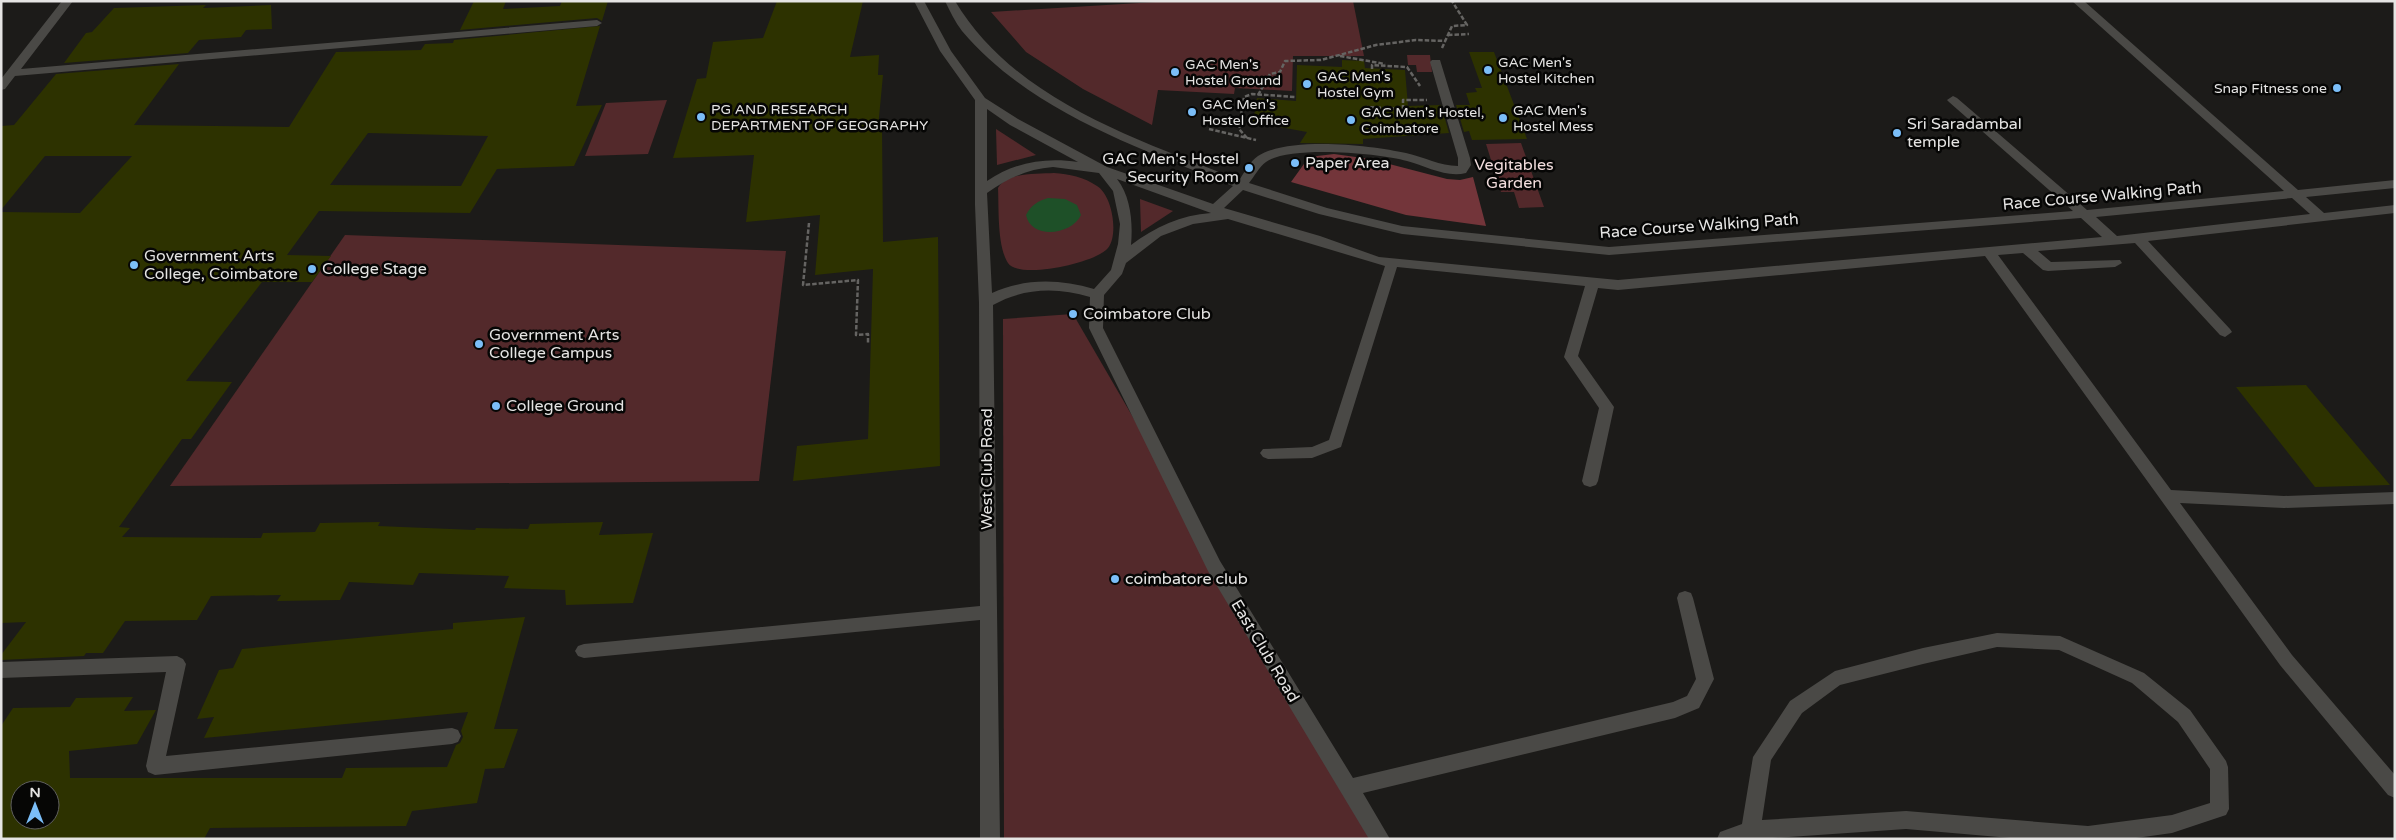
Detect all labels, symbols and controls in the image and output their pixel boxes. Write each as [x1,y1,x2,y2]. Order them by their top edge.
place label: GAC Men's Hostel Kitchen [1498,54,1594,87]
place label: GAC Men's Hostel Ground [1185,56,1281,89]
marker: GAC Men's Hostel Kitchen [1482,64,1494,76]
marker: GAC Men's Hostel Ground [1169,66,1181,78]
place label: GAC Men's Hostel Gym [1317,68,1394,101]
marker: GAC Men's Hostel Gym [1301,78,1313,90]
place label: Snap Fitness one [2214,80,2327,97]
marker: Snap Fitness one [2331,82,2343,94]
place label: GAC Men's Hostel Office [1202,96,1289,129]
place label: PG AND RESEARCH DEPARTMENT OF GEOGRAPHY [711,101,928,134]
place label: GAC Men's Hostel Mess [1513,102,1594,135]
place label: GAC Men's Hostel, Coimbatore [1361,104,1484,137]
marker: GAC Men's Hostel Office [1186,106,1198,118]
marker: PG AND RESEARCH DEPARTMENT OF GEOGRAPHY [695,111,707,123]
marker: GAC Men's Hostel Mess [1497,112,1509,124]
marker: GAC Men's Hostel, Coimbatore [1345,114,1357,126]
place label: Sri Saradambal temple [1907,114,2022,152]
marker: Sri Saradambal temple [1891,127,1903,139]
place label: GAC Men's Hostel Security Room [1102,149,1239,187]
place label: Paper Area [1305,153,1390,173]
park label: Vegitables Garden [1474,155,1554,193]
marker: Paper Area [1289,157,1301,169]
marker: GAC Men's Hostel Security Room [1243,162,1255,174]
street label: Race Course Walking Path [2002,177,2202,215]
street label: Race Course Walking Path [1599,209,1799,243]
place label: Government Arts College, Coimbatore [144,246,298,284]
marker: Government Arts College, Coimbatore [128,259,140,271]
place label: College Stage [322,259,427,279]
marker: College Stage [306,263,318,275]
place label: Coimbatore Club [1083,304,1211,324]
marker: Coimbatore Club [1067,308,1079,320]
place label: Government Arts College Campus [489,325,619,363]
marker: Government Arts College Campus [473,338,485,350]
place label: College Ground [506,396,624,416]
marker: College Ground [490,400,502,412]
street label: West Club Road [977,408,997,530]
place label: coimbatore club [1125,569,1248,589]
marker: coimbatore club [1109,573,1121,585]
street label: East Club Road [1226,596,1304,706]
north arrow [10,780,60,830]
text: N [29,784,41,801]

